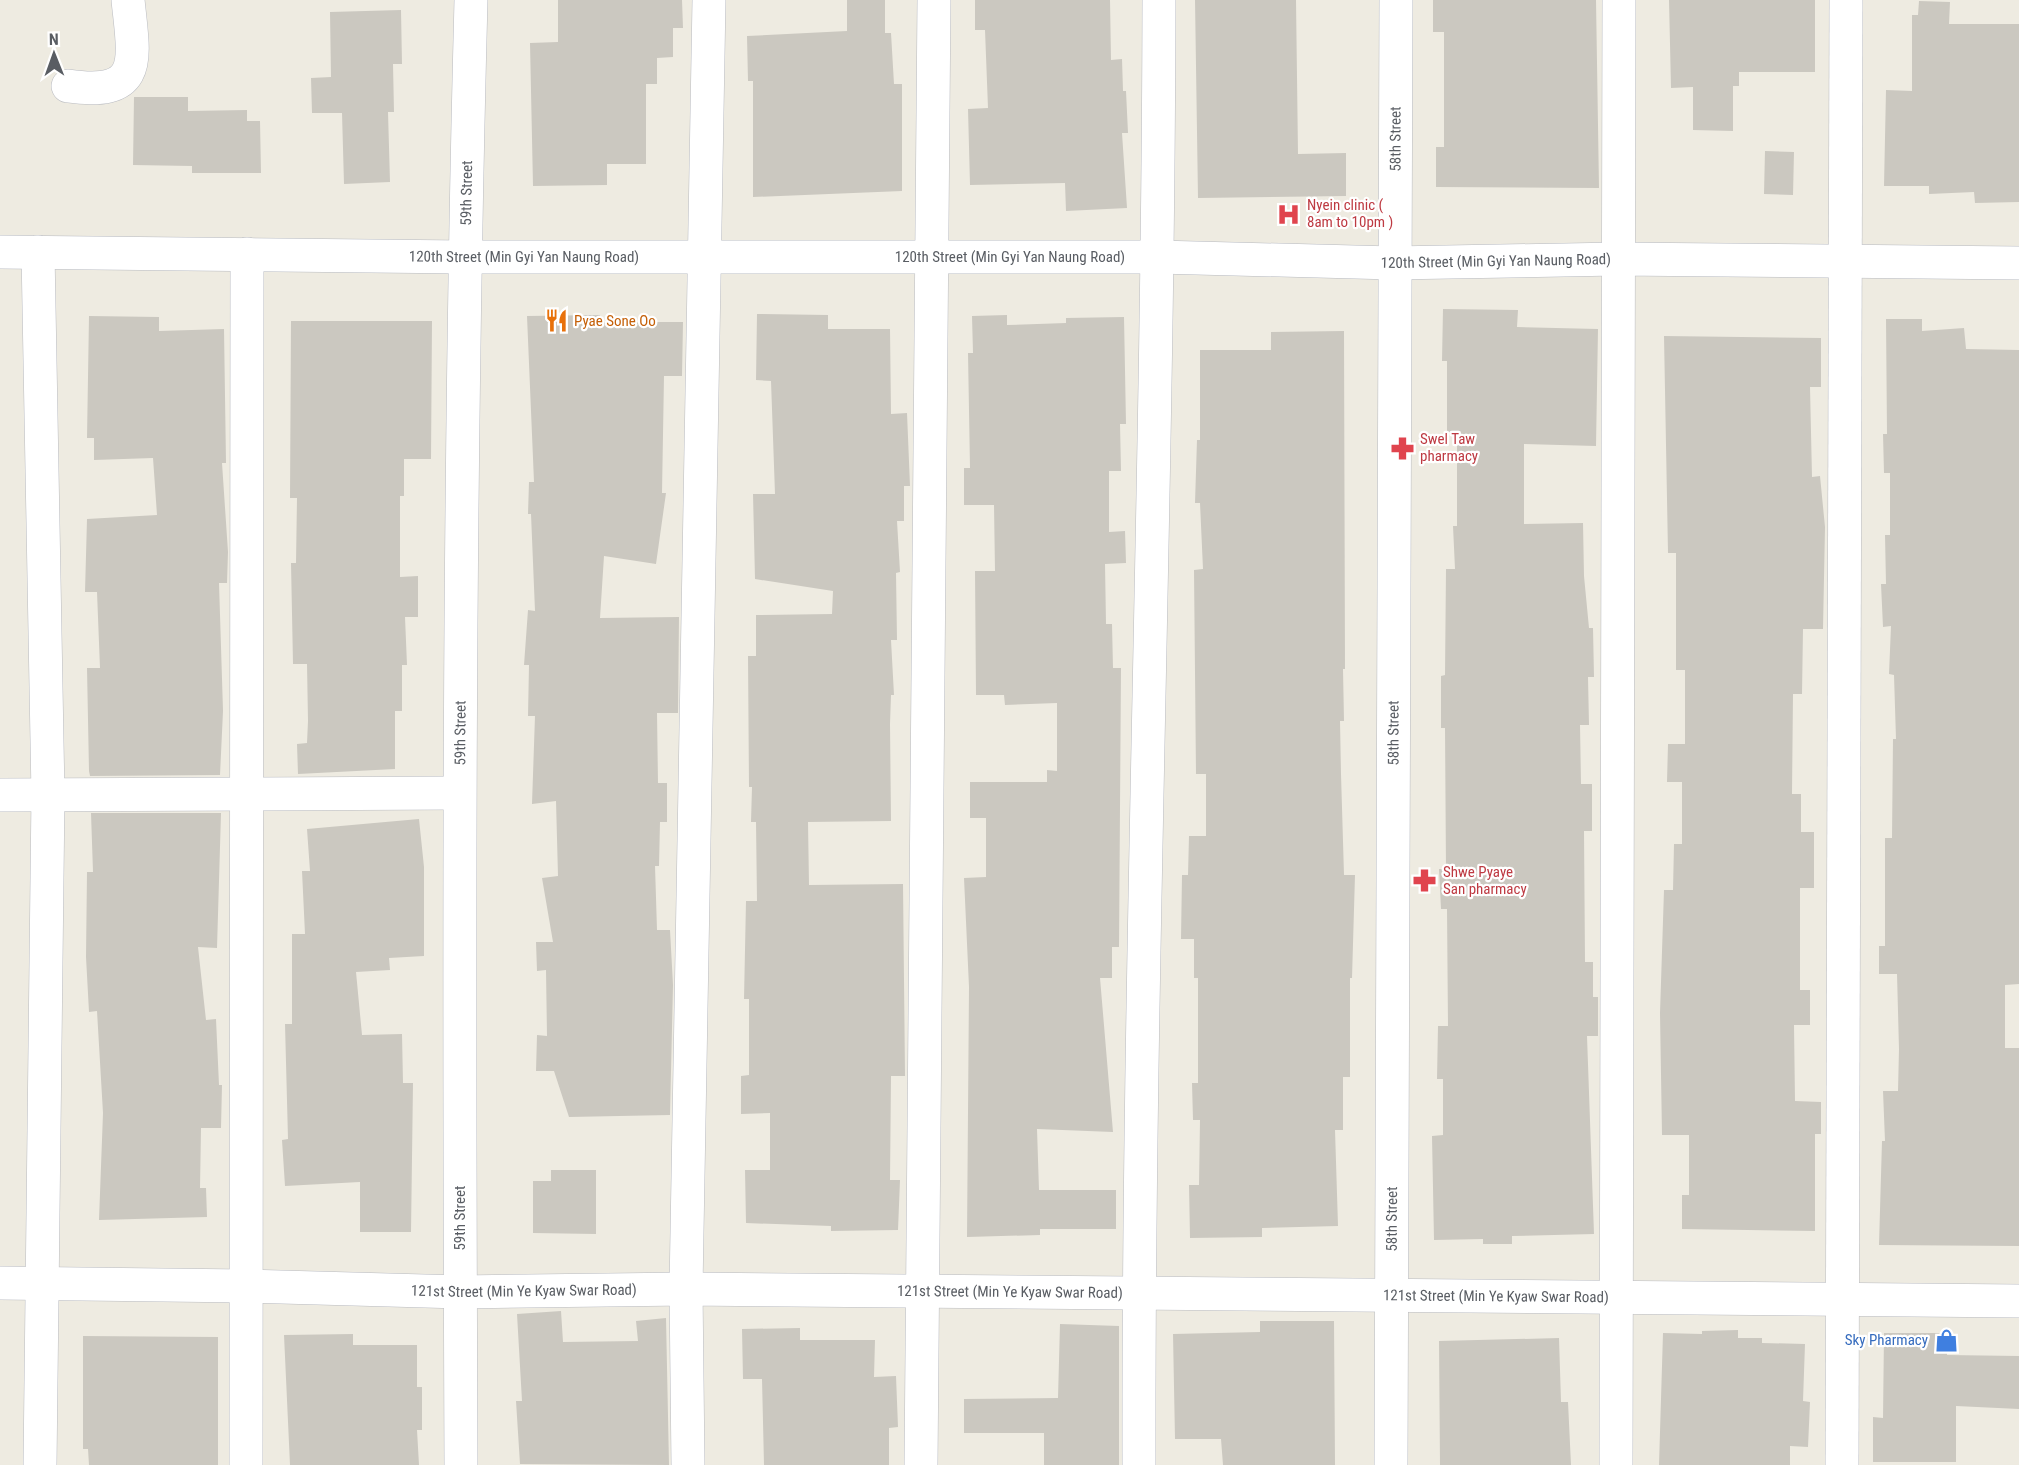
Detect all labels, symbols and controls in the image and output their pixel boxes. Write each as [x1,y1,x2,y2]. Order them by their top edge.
north arrow [24,24,84,84]
text: N [49,30,59,49]
street label: 58th Street [1386,106,1405,172]
street label: 59th Street [457,160,476,226]
place label: Nyein clinic ( 8am to 10pm ) [1307,196,1393,231]
hospital icon: Nyein clinic ( 8am to 10pm ) [1276,201,1302,227]
street label: 120th Street (Min Gyi Yan Naung Road) [409,247,639,266]
street label: 120th Street (Min Gyi Yan Naung Road) [895,248,1125,266]
street label: 120th Street (Min Gyi Yan Naung Road) [1380,250,1611,272]
restaurant icon: Pyae Sone Oo [543,308,569,334]
place label: Pyae Sone Oo [574,312,656,330]
place label: Swel Taw pharmacy [1420,430,1478,465]
pharmacy icon: Swel Taw pharmacy [1389,435,1415,461]
street label: 59th Street [451,700,470,766]
street label: 58th Street [1384,700,1403,766]
place label: Shwe Pyaye San pharmacy [1443,863,1527,898]
pharmacy icon: Shwe Pyaye San pharmacy [1412,868,1438,894]
street label: 59th Street [451,1185,469,1251]
street label: 58th Street [1383,1186,1401,1252]
street label: 121st Street (Min Ye Kyaw Swar Road) [411,1281,637,1301]
street label: 121st Street (Min Ye Kyaw Swar Road) [897,1282,1123,1302]
street label: 121st Street (Min Ye Kyaw Swar Road) [1383,1286,1609,1306]
shop icon: Sky Pharmacy [1933,1327,1959,1353]
place label: Sky Pharmacy [1845,1331,1928,1349]

